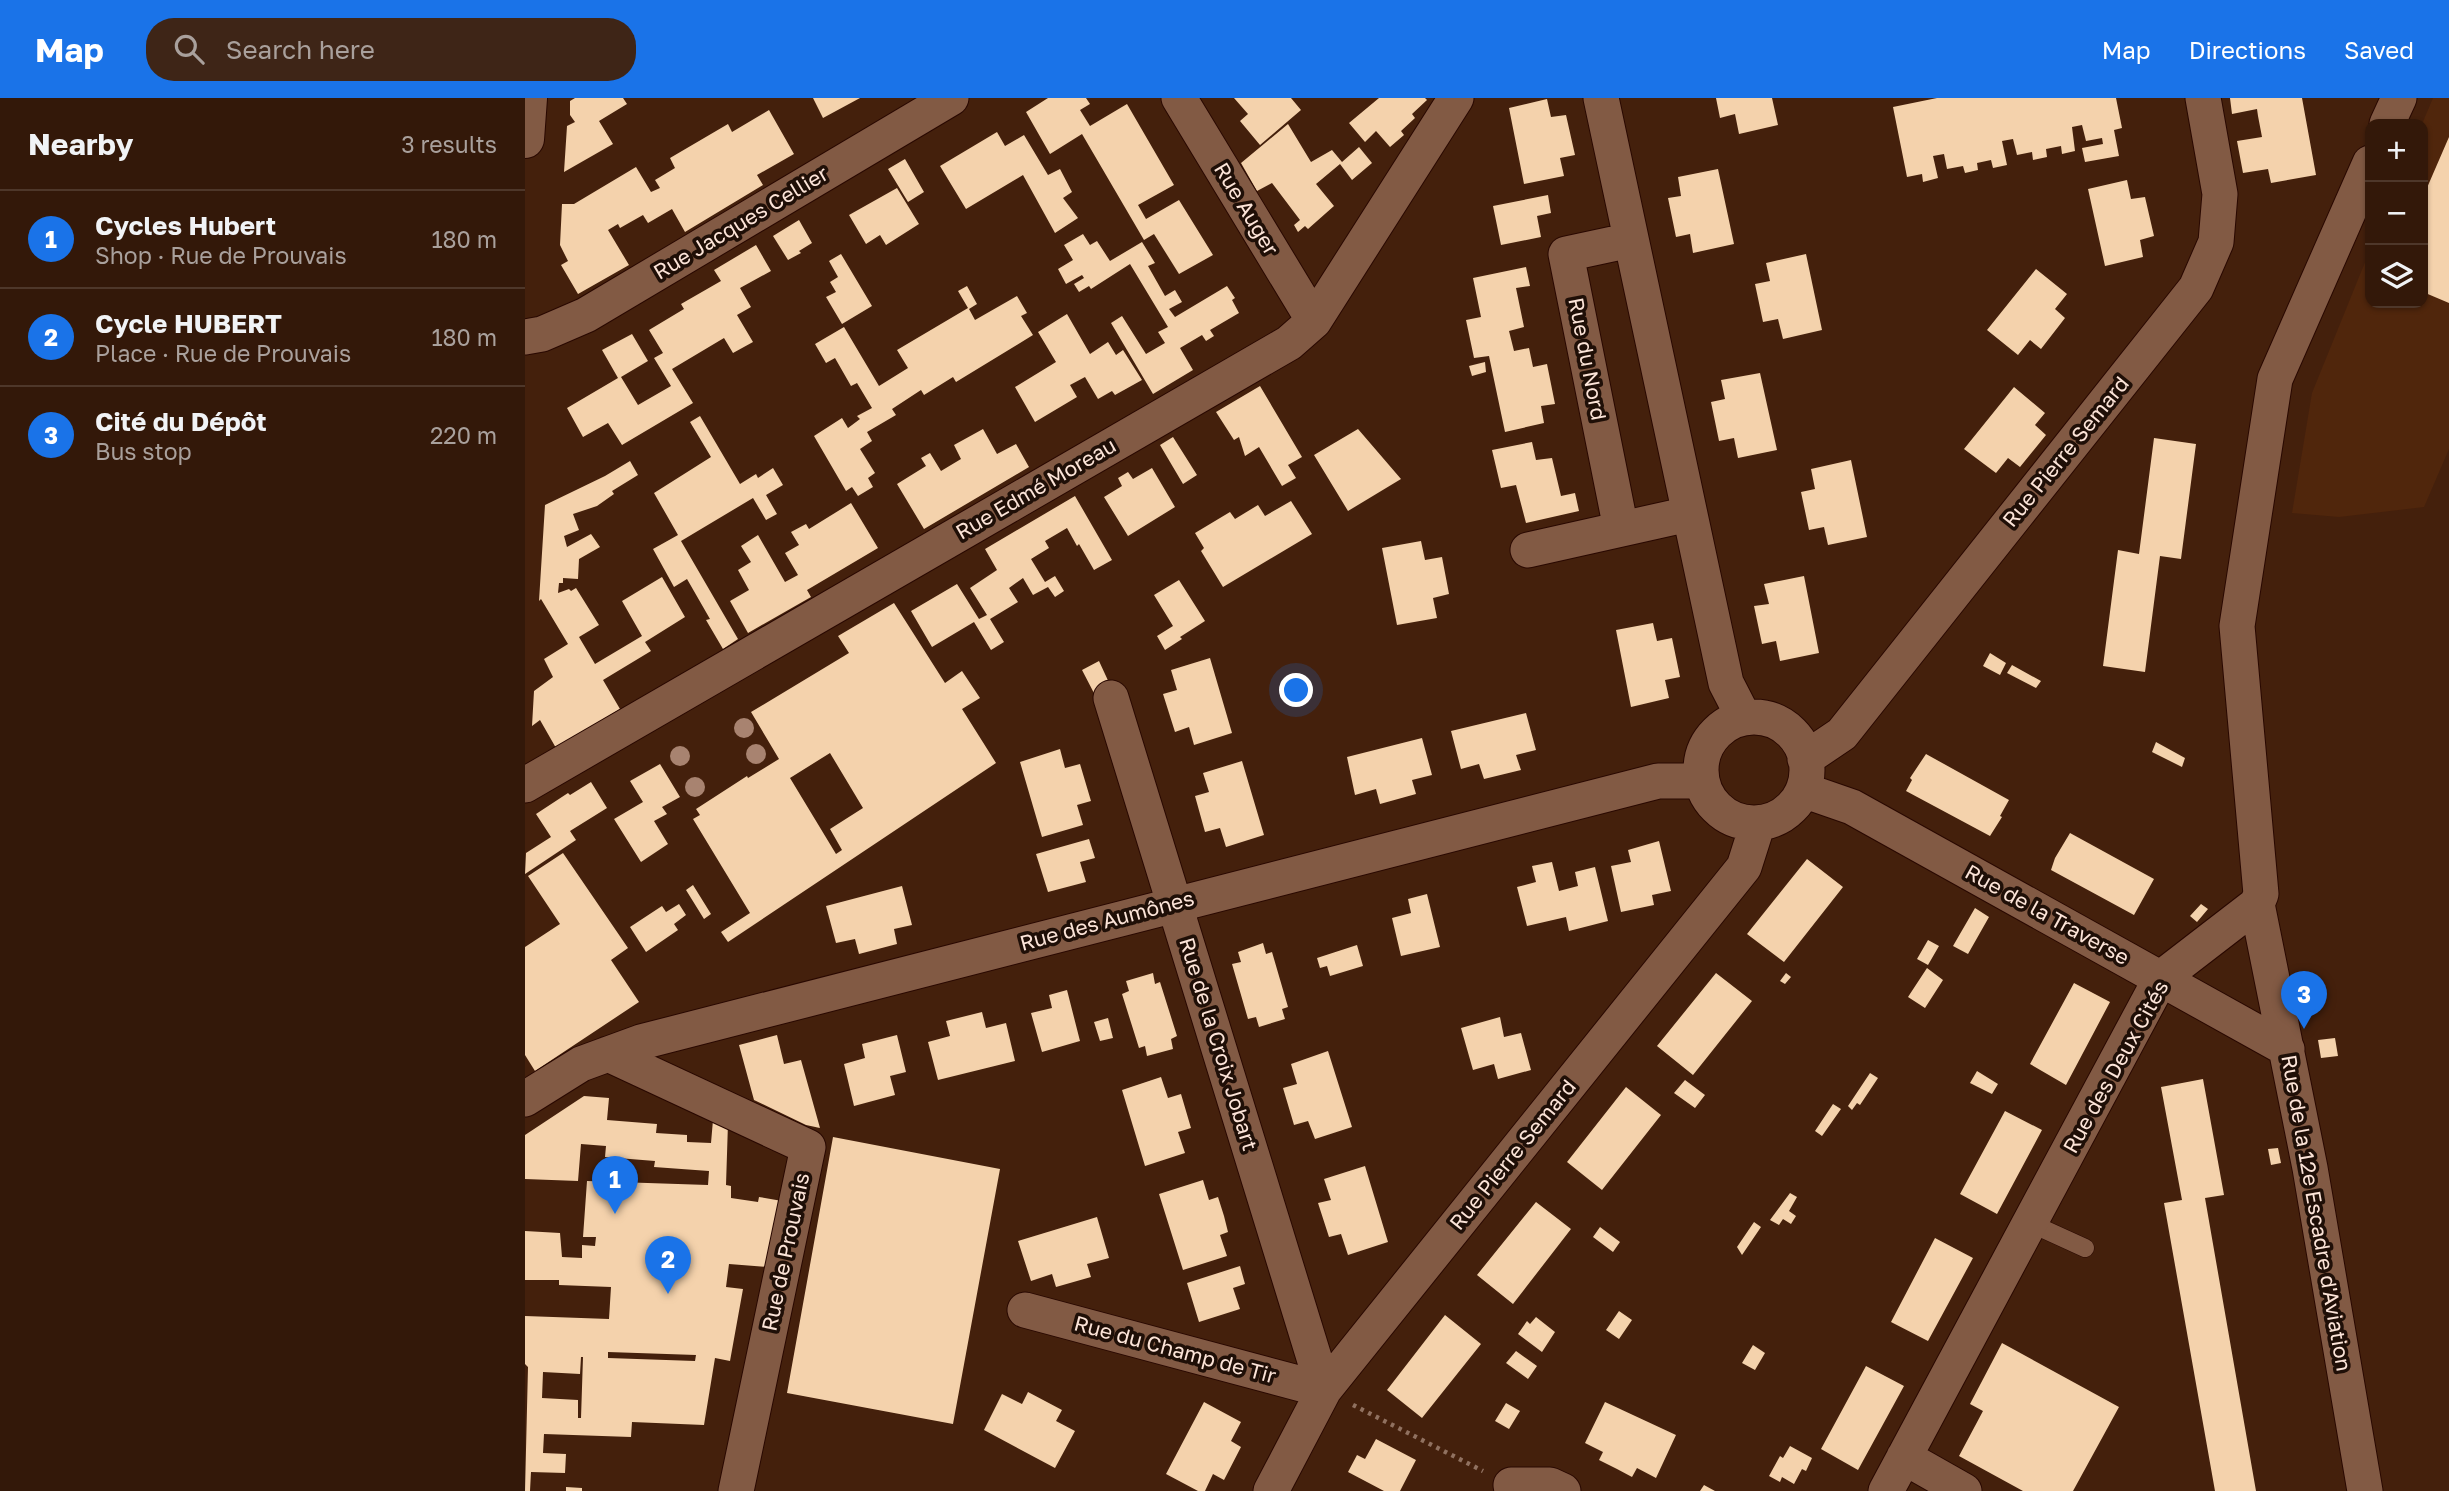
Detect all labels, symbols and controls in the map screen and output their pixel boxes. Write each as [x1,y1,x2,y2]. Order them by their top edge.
search box [146,18,636,81]
text: Map [35,30,104,69]
icon: search [170,30,208,68]
text: Search here [226,34,375,65]
text: Map [2102,35,2151,64]
text: Directions [2189,35,2306,64]
text: Saved [2344,35,2414,64]
map controls [2365,119,2428,308]
button: + [2365,119,2428,182]
text: Nearby [28,126,133,162]
text: 3 results [401,130,497,158]
street label: Rue Auger [1209,157,1285,260]
street label: Rue Jacques Cellier [648,160,832,285]
button: − [2365,182,2428,245]
text: Cycles Hubert [95,210,276,241]
text: 1 [45,225,57,253]
text: 180 m [431,225,497,253]
text: Shop · Rue de Prouvais [95,241,347,269]
button: layers [2365,245,2428,308]
street label: Rue du Nord [1563,295,1613,422]
text: Cycle HUBERT [95,308,282,339]
text: 2 [44,323,58,351]
text: 180 m [431,323,497,351]
text: Place · Rue de Prouvais [95,339,351,367]
street label: Rue Pierre Semard [1997,371,2134,532]
text: Cité du Dépôt [95,406,267,437]
text: 3 [44,421,58,449]
text: 220 m [430,421,497,449]
street label: Rue Edmé Moreau [951,432,1120,545]
text: Bus stop [95,437,192,465]
your location [1279,673,1313,707]
street label: Rue de la Traverse [1961,858,2134,970]
street label: Rue des Aumônes [1017,884,1197,956]
street label: Rue de la Croix Jobart [1174,934,1264,1153]
pin: 3 [2281,971,2327,1029]
street label: Rue des Deux Cités [2057,976,2173,1157]
street label: Rue de la 12e Escadre d'Aviation [2276,1053,2358,1373]
street label: Rue Pierre Semard [1444,1074,1581,1235]
pin: 1 [592,1156,638,1214]
street label: Rue de Prouvais [756,1170,814,1333]
pin: 2 [645,1236,691,1294]
street label: Rue du Champ de Tir [1072,1310,1279,1388]

